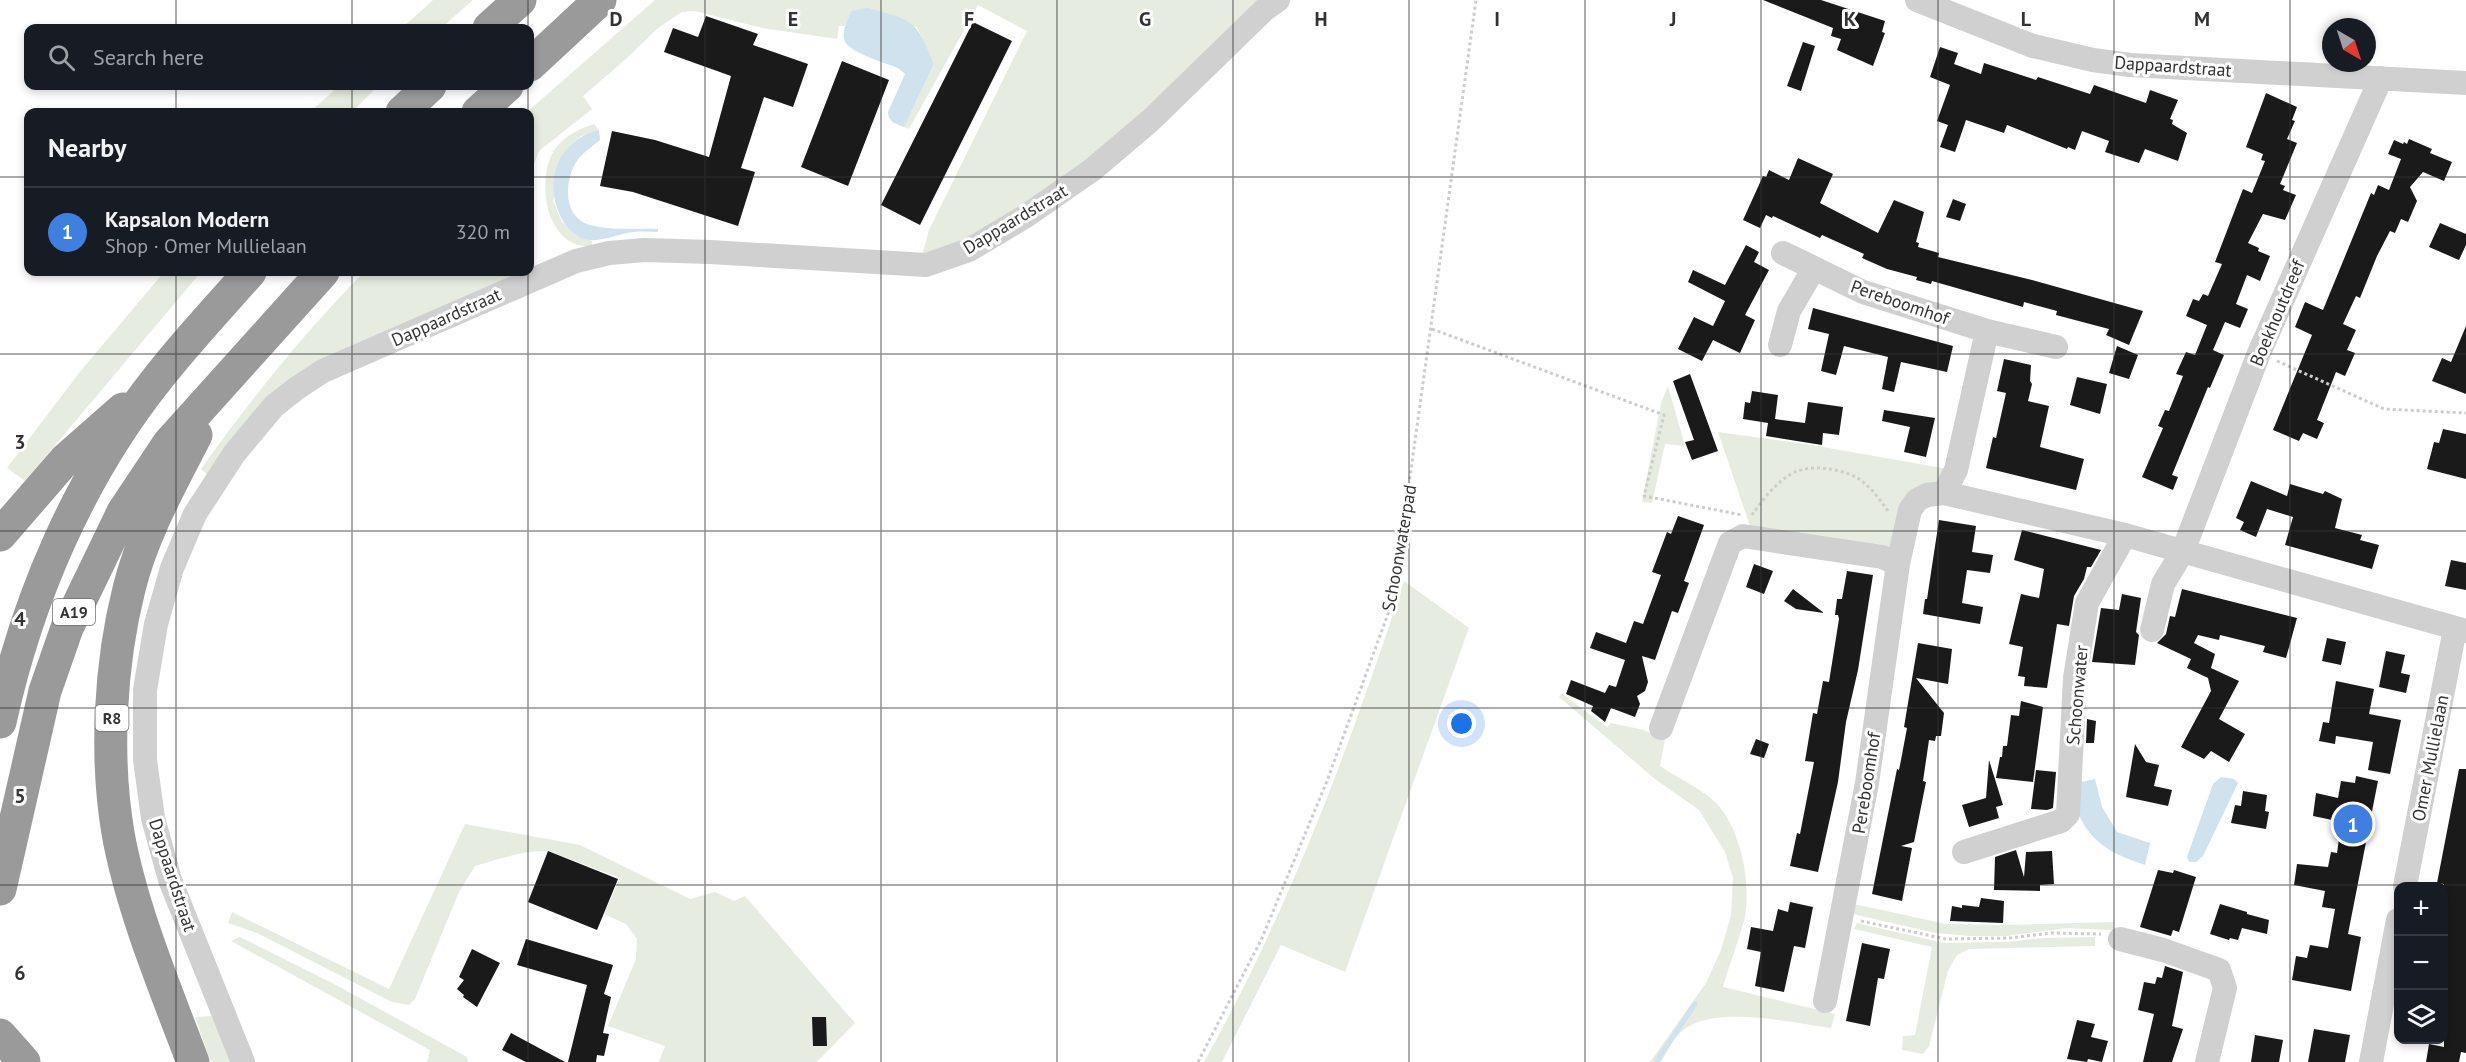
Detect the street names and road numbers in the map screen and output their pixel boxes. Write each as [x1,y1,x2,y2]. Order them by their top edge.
street label: Dappaardstraat [2114,50,2232,82]
street label: Dappaardstraat [959,179,1071,259]
street label: Boekhoutdreef [2244,255,2310,369]
street label: Pereboomhof [1848,274,1953,330]
street label: Dappaardstraat [388,283,504,351]
street label: Schoonwaterpad [1377,483,1421,613]
road number: A19 [53,599,95,625]
street label: Schoonwater [2061,644,2093,746]
street label: Omer Mullielaan [2406,693,2454,823]
road number: R8 [96,705,128,731]
street label: Pereboomhof [1847,729,1886,835]
street label: Dappaardstraat [144,816,202,934]

